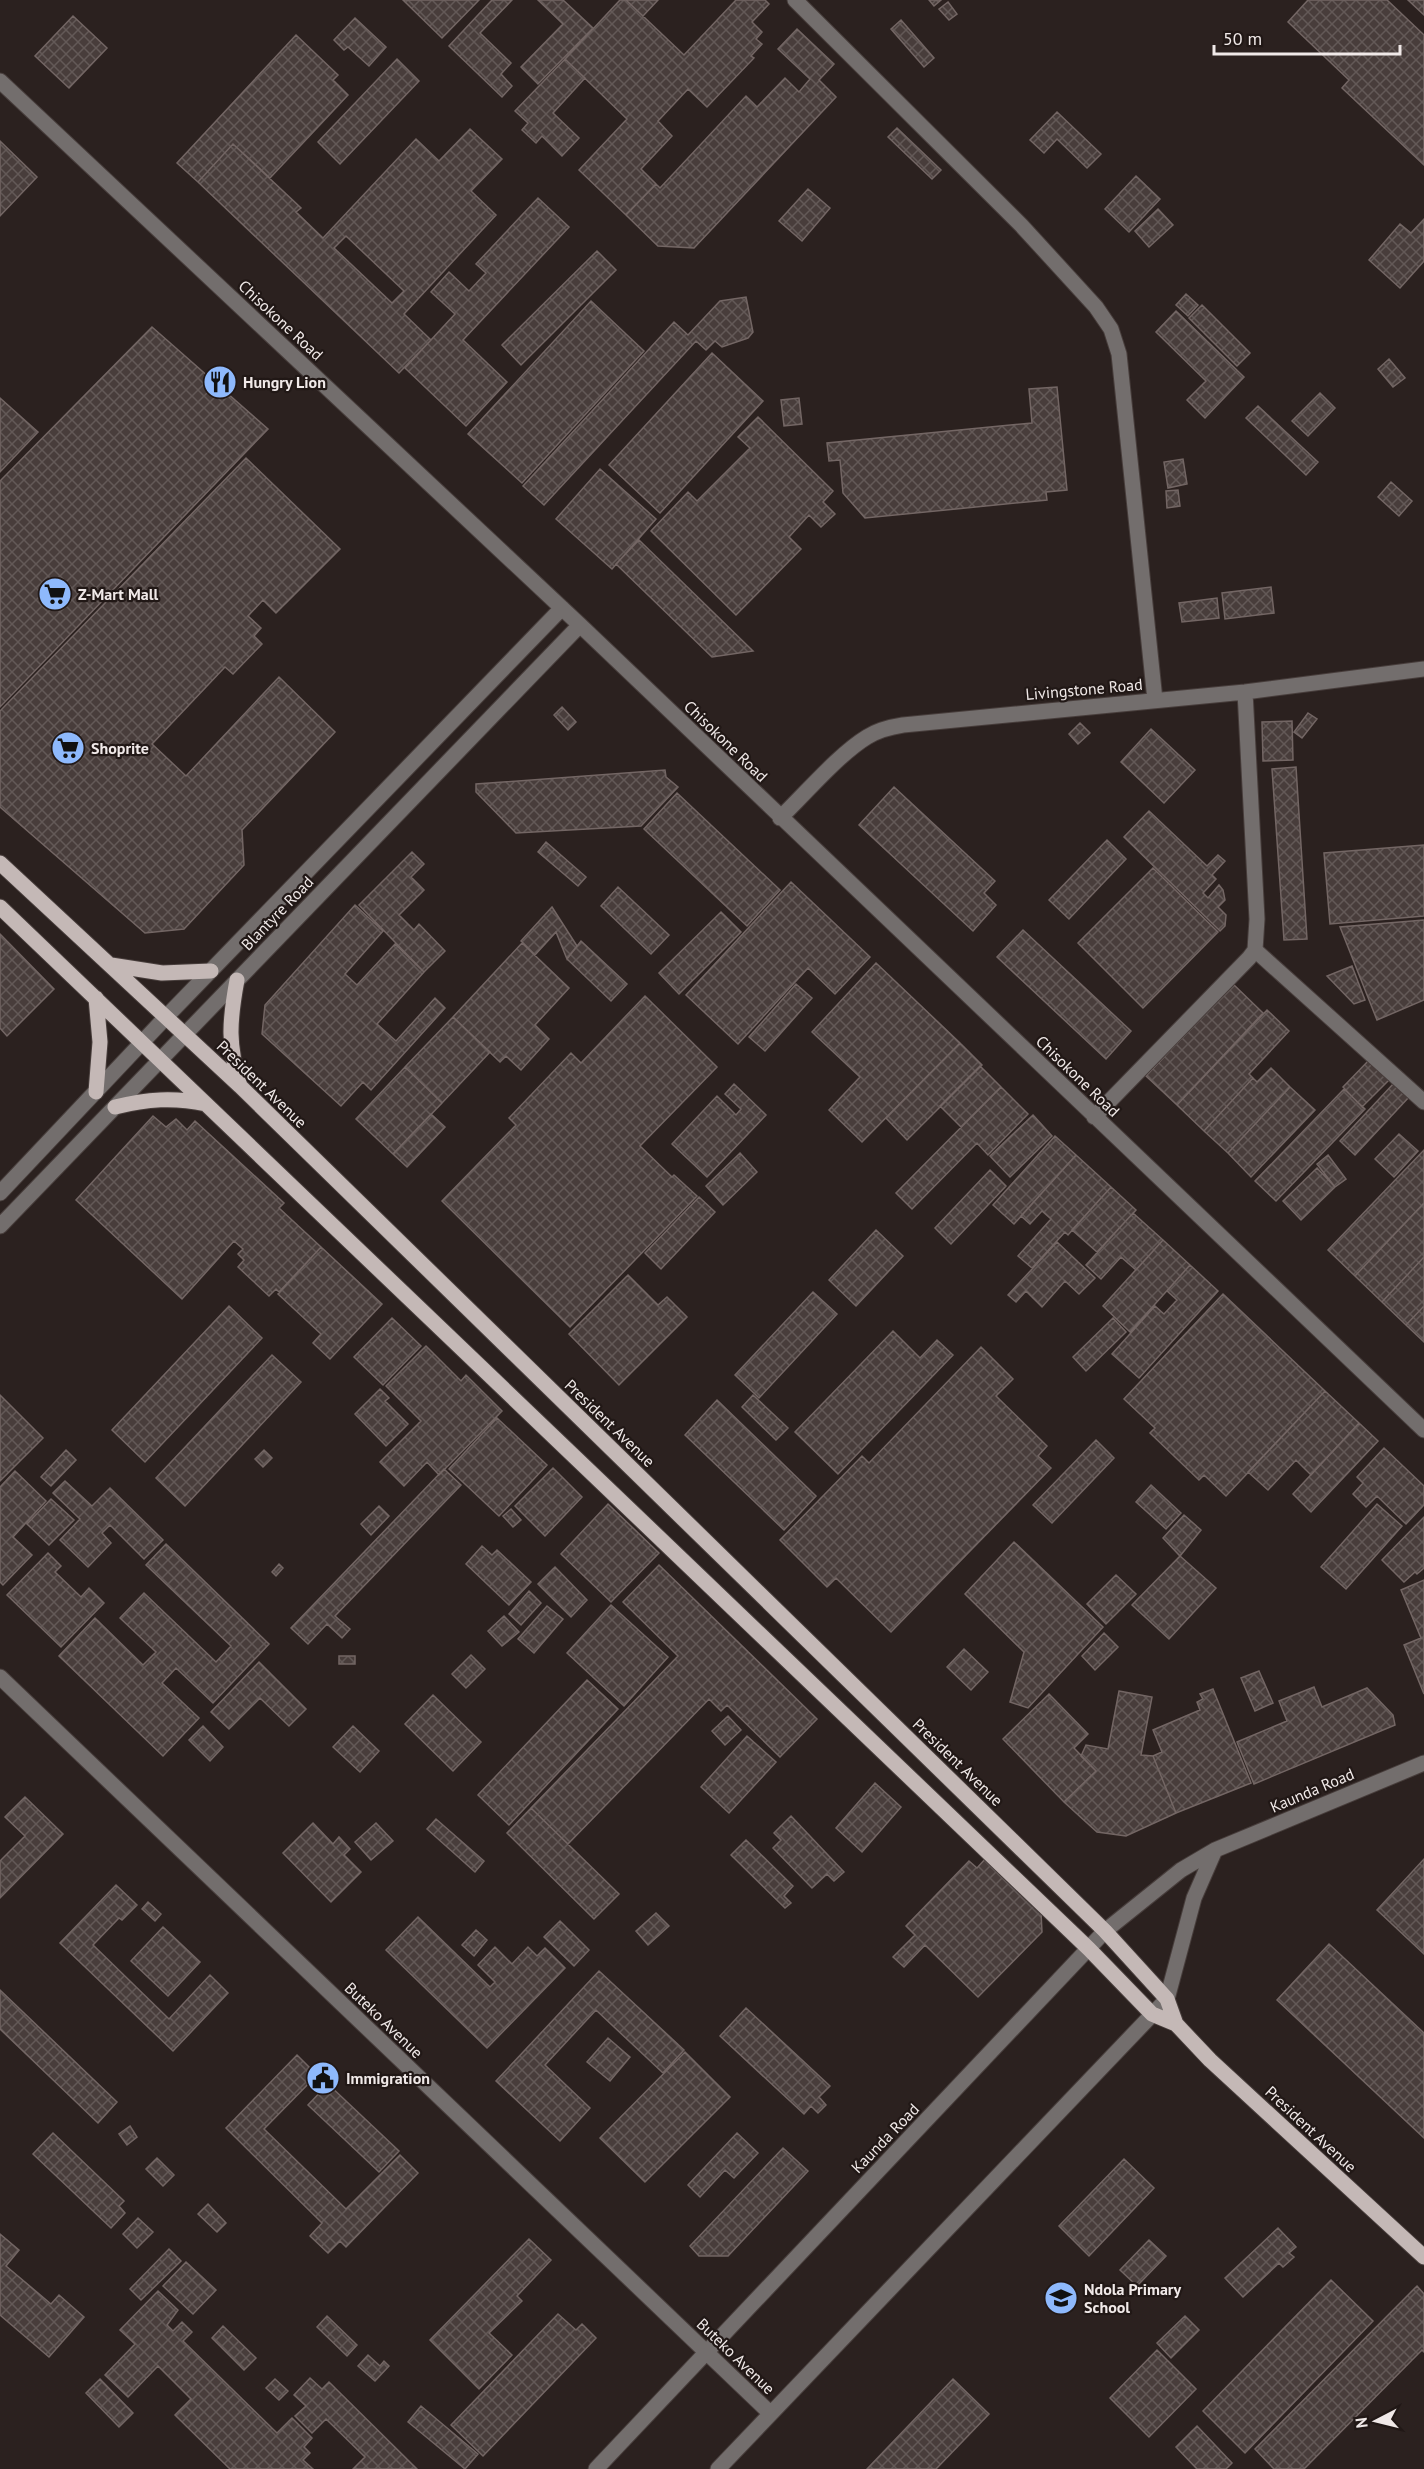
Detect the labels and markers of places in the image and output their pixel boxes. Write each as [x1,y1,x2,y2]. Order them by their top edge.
restaurant icon: Hungry Lion [202,364,238,400]
place label: Hungry Lion [243,372,326,392]
supermarket icon: Z-Mart Mall [37,576,73,612]
place label: Z-Mart Mall [78,584,158,604]
supermarket icon: Shoprite [50,730,86,766]
place label: Shoprite [91,738,149,758]
public building icon: Immigration [305,2060,341,2096]
place label: Immigration [346,2068,430,2088]
place label: Ndola Primary School [1084,2279,1181,2317]
school or university icon: Ndola Primary School [1043,2280,1079,2316]

